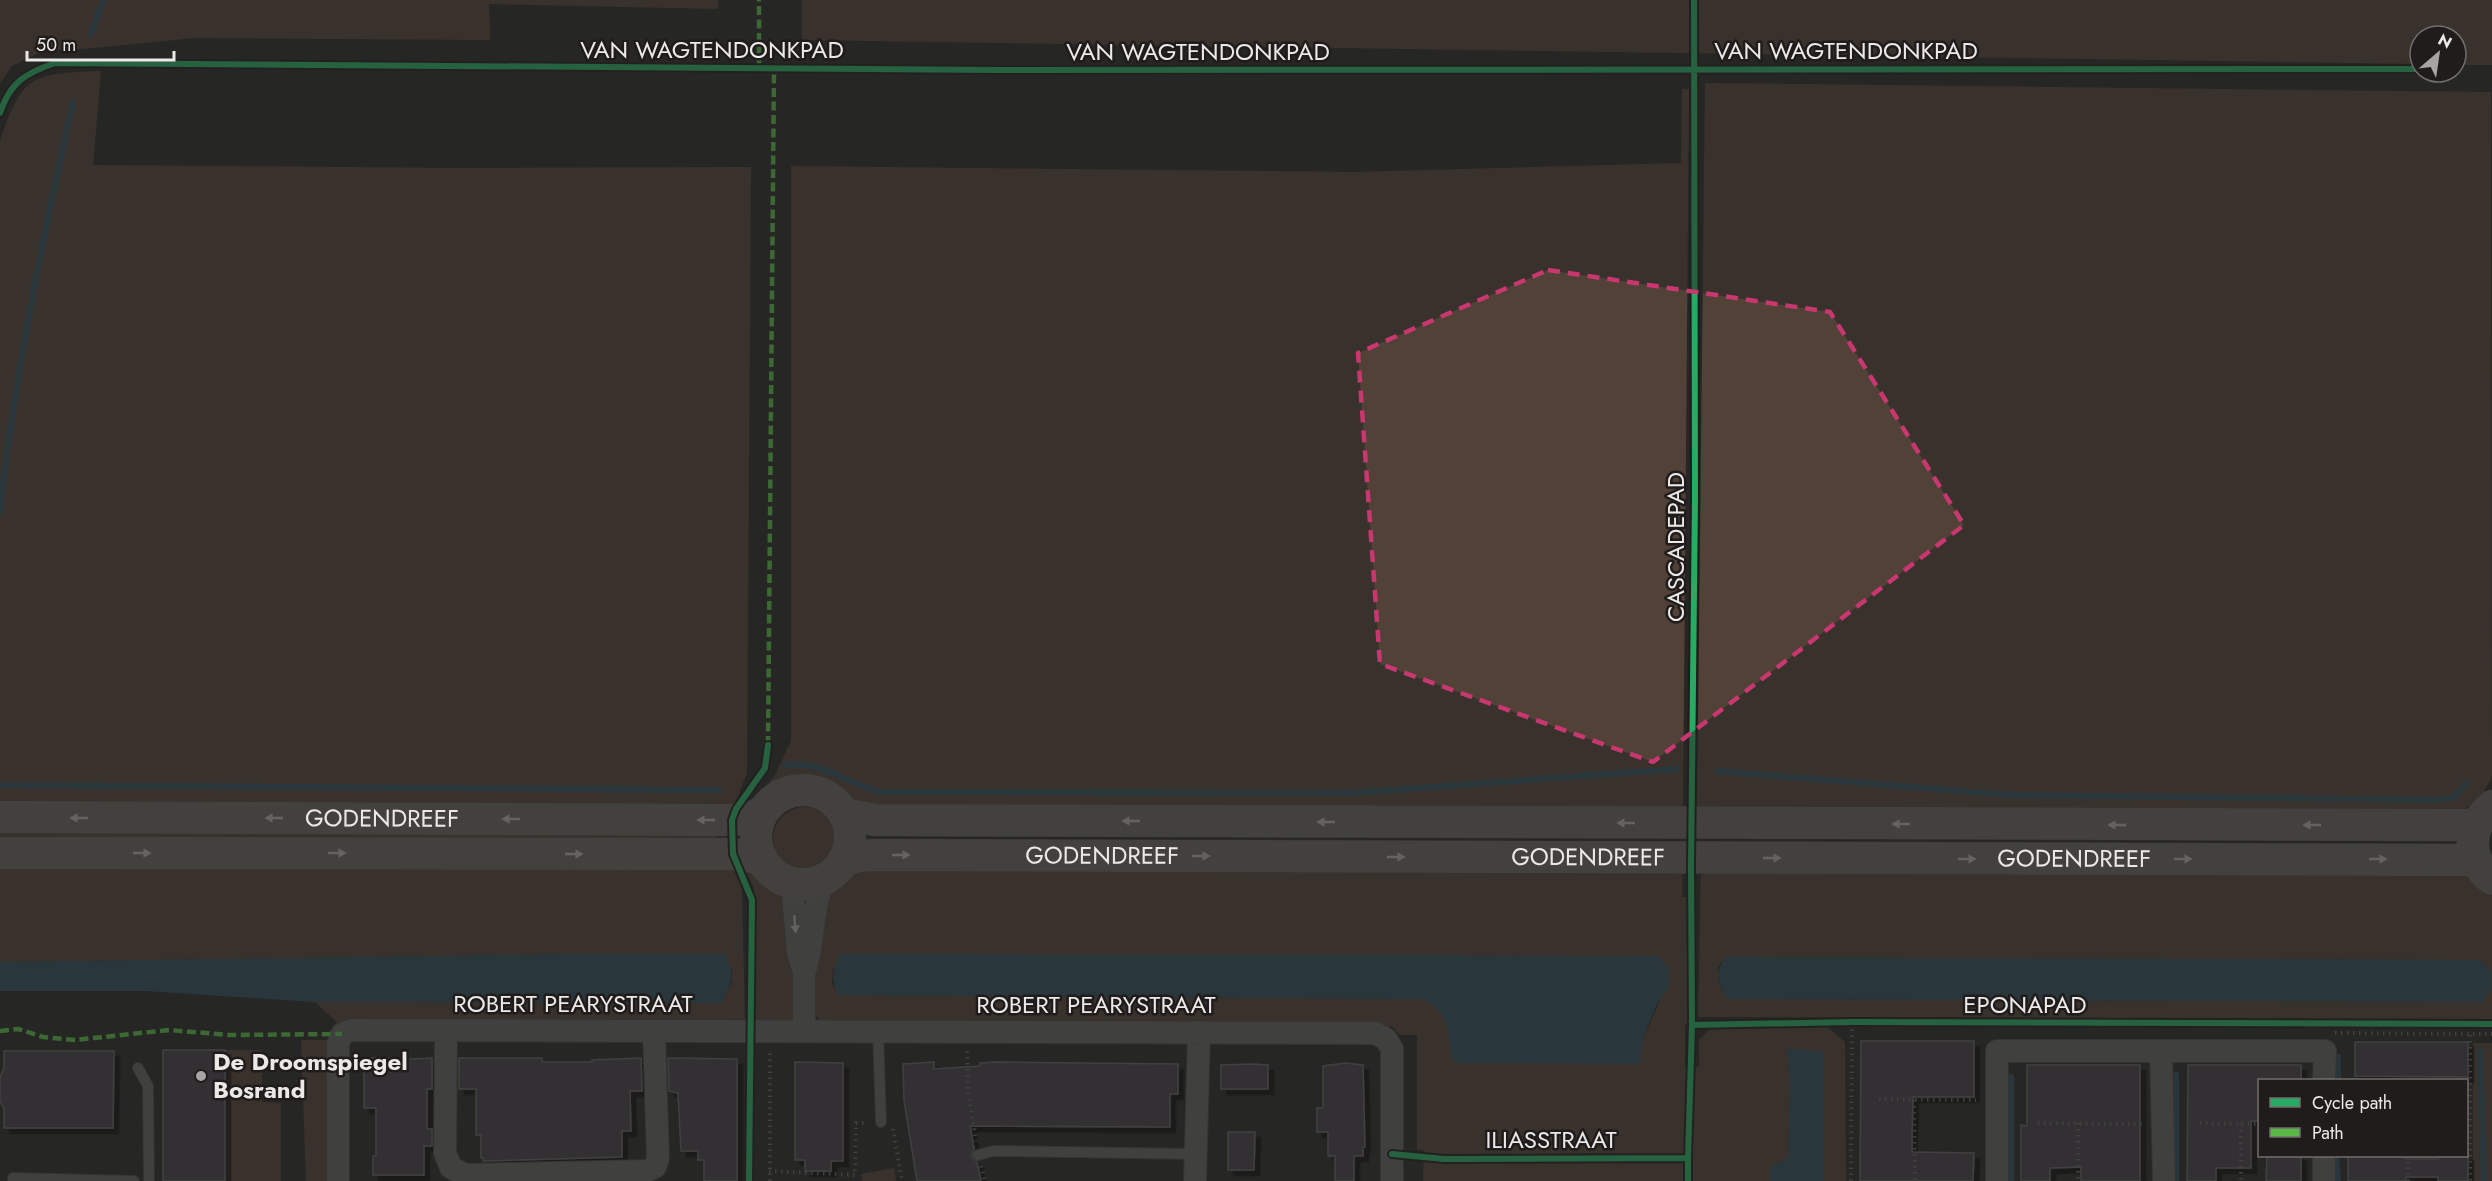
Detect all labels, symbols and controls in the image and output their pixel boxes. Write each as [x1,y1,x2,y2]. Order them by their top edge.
scale bar [27,24,174,62]
north arrow [2408,24,2468,84]
text: N [2434,28,2456,54]
text: 50 m [36,32,76,58]
street label: VAN WAGTENDONKPAD [580,32,844,67]
street label: VAN WAGTENDONKPAD [1714,33,1978,68]
street label: VAN WAGTENDONKPAD [1066,34,1330,69]
street label: CASCADEPAD [1658,472,1693,622]
street label: GODENDREEF [305,800,459,836]
one-way arrow [69,813,88,823]
one-way arrow [264,814,283,823]
one-way arrow [501,814,520,824]
one-way arrow [696,815,715,825]
one-way arrow [1121,816,1140,826]
one-way arrow [1316,817,1335,827]
one-way arrow [1616,818,1635,828]
one-way arrow [1891,819,1910,829]
one-way arrow [2107,820,2126,830]
one-way arrow [2302,820,2321,830]
street label: GODENDREEF [1025,837,1179,873]
street label: GODENDREEF [1511,839,1665,874]
street label: GODENDREEF [1997,841,2151,876]
one-way arrow [133,848,152,858]
one-way arrow [328,848,347,858]
one-way arrow [565,849,584,859]
one-way arrow [891,850,910,860]
one-way arrow [1191,851,1210,861]
one-way arrow [1386,852,1405,862]
one-way arrow [1763,853,1782,863]
one-way arrow [1958,854,1977,864]
one-way arrow [2174,854,2193,864]
one-way arrow [2369,854,2388,864]
one-way arrow [790,915,800,934]
street label: ROBERT PEARYSTRAAT [453,986,693,1021]
street label: ROBERT PEARYSTRAAT [976,987,1216,1022]
street label: EPONAPAD [1963,987,2087,1022]
place label: De Droomspiegel Bosrand [213,1044,408,1107]
marker: De Droomspiegel Bosrand [194,1069,208,1083]
legend [2258,1079,2468,1157]
text: Cycle path [2312,1090,2392,1116]
text: Path [2312,1120,2344,1146]
street label: ILIASSTRAAT [1485,1122,1617,1157]

